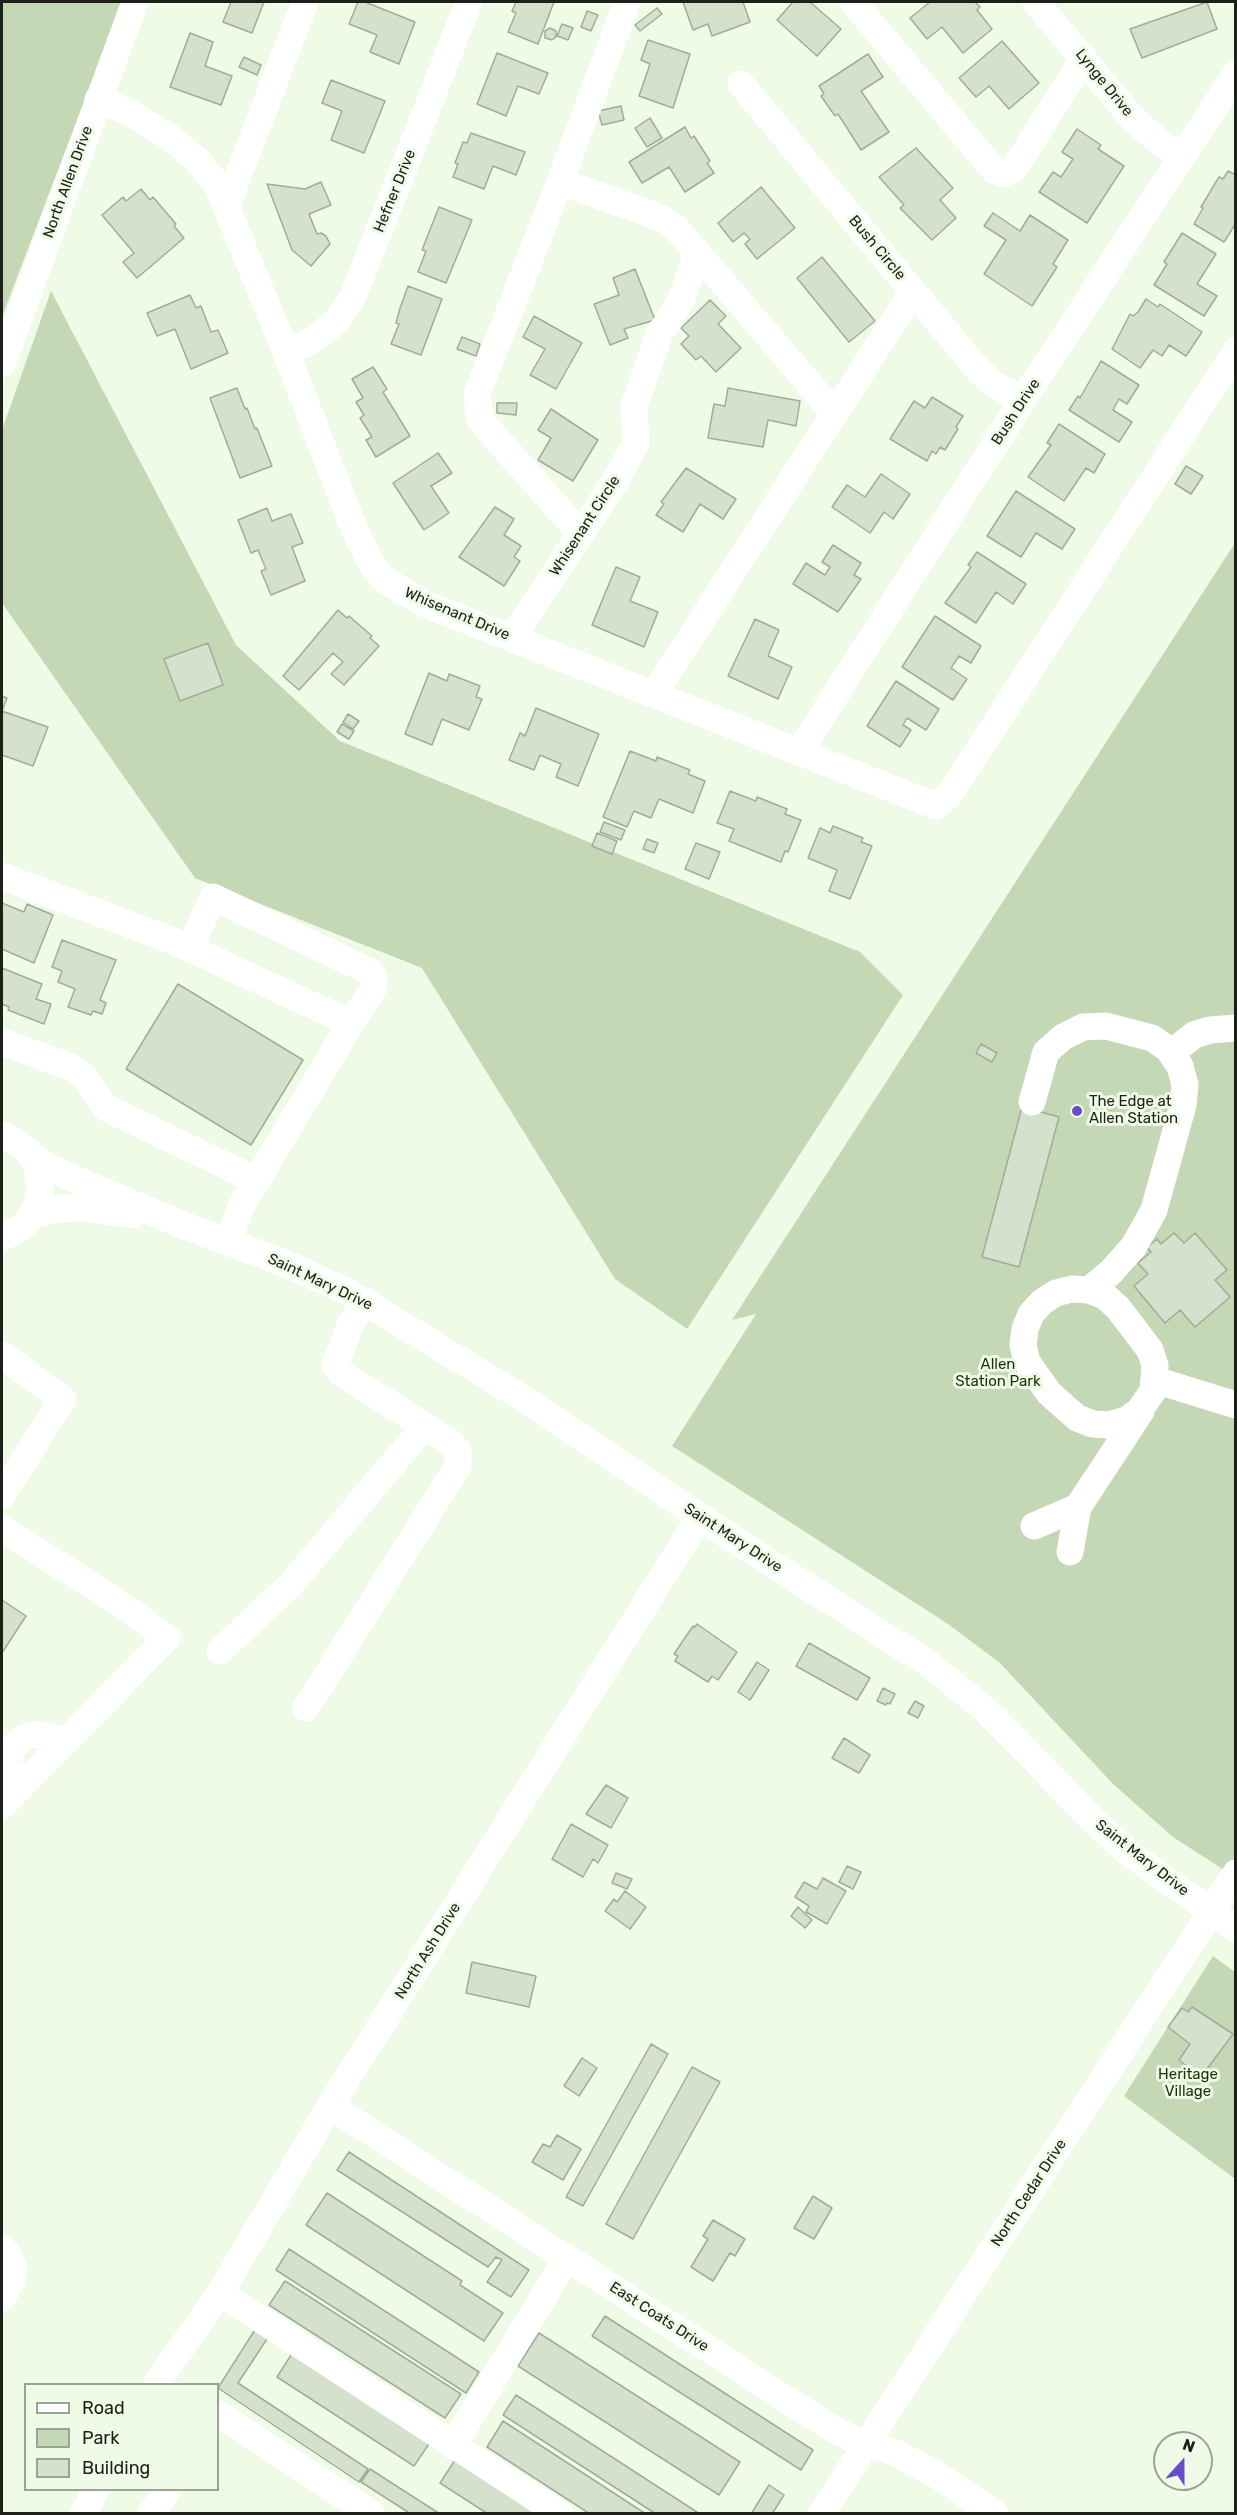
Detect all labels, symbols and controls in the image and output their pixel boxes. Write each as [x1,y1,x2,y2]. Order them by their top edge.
street label: Lynge Drive [1071,46,1137,120]
street label: North Allen Drive [39,123,97,241]
street label: Hefner Drive [370,147,420,235]
street label: Bush Circle [845,212,909,284]
street label: Bush Drive [988,375,1044,449]
street label: Whisenant Circle [546,472,624,580]
street label: Whisenant Drive [402,584,512,644]
place label: The Edge at Allen Station [1089,1093,1178,1128]
marker: The Edge at Allen Station [1070,1104,1084,1118]
street label: Saint Mary Drive [265,1250,375,1314]
park label: Allen Station Park [955,1356,1041,1391]
street label: Saint Mary Drive [680,1499,786,1577]
street label: Saint Mary Drive [1092,1816,1192,1900]
street label: North Ash Drive [391,1900,465,2002]
park label: Heritage Village [1158,2066,1218,2101]
street label: North Cedar Drive [988,2136,1070,2250]
street label: East Coats Drive [606,2278,712,2356]
legend [24,2383,219,2491]
text: Road [82,2397,125,2419]
text: Park [82,2427,119,2449]
north arrow [1153,2431,1213,2491]
text: N [1180,2435,1198,2457]
text: Building [82,2457,150,2479]

